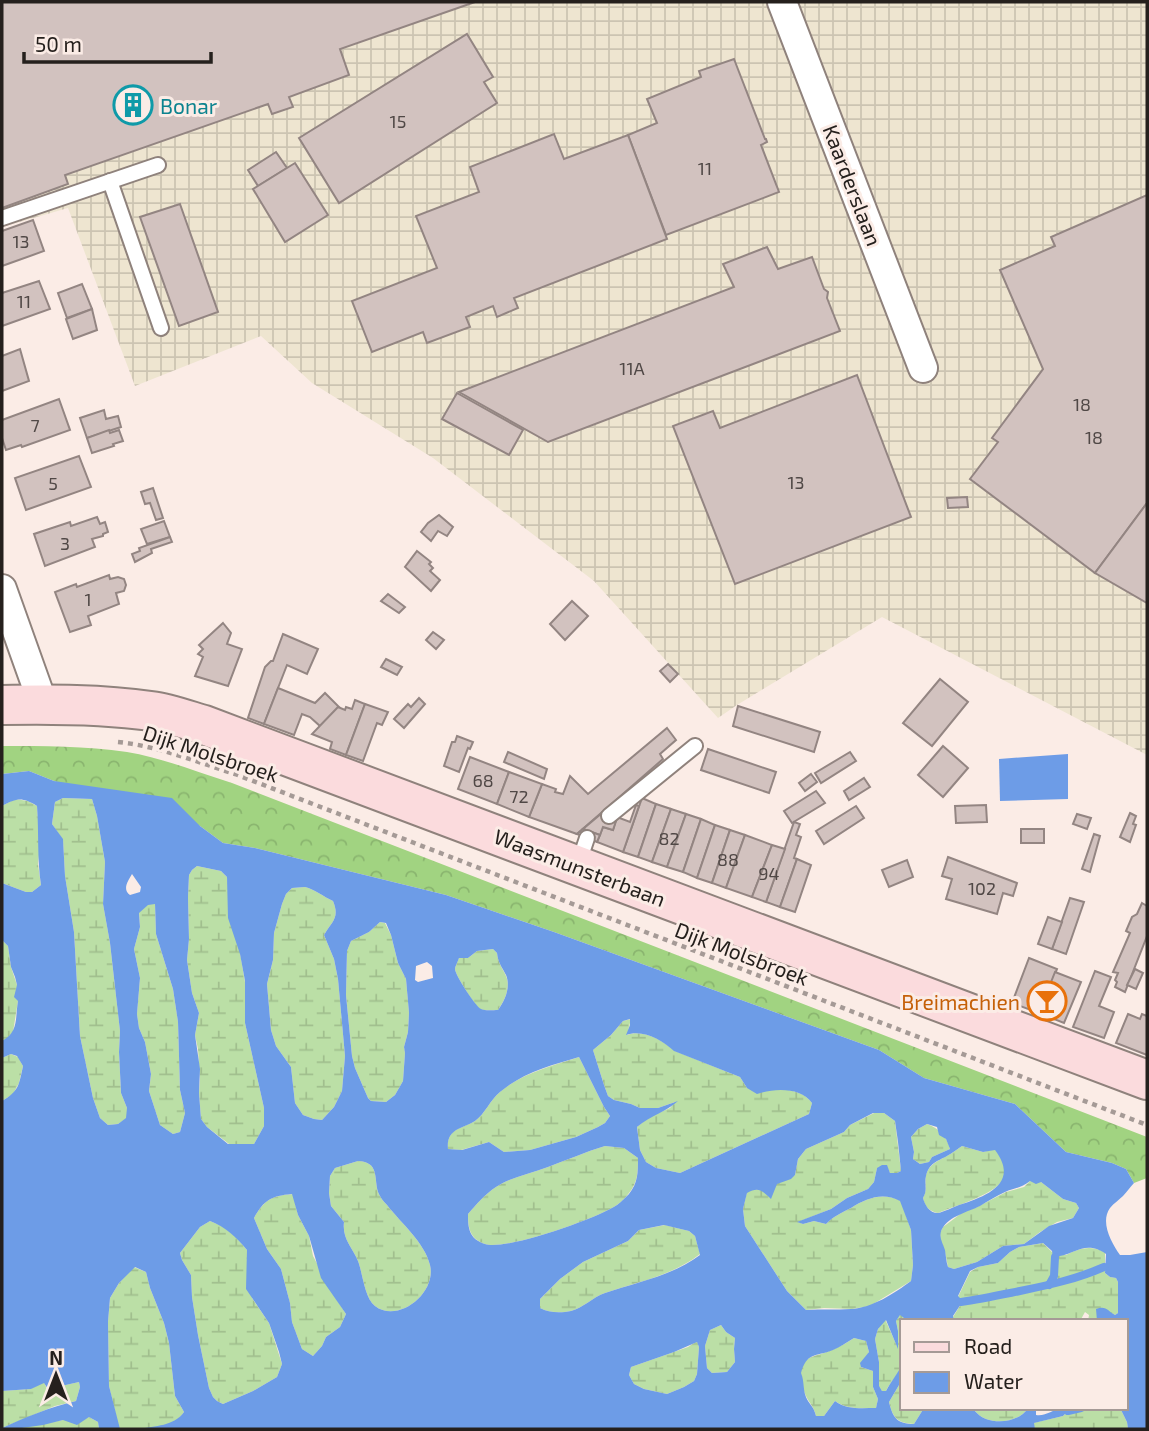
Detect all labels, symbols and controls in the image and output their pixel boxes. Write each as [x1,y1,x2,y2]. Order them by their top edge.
scale bar [24,21,212,65]
text: 50 m [35,31,82,56]
building icon: Bonar [112,84,154,126]
place label: Bonar [160,93,218,118]
house number: 15 [390,110,406,132]
street label: Kaarderslaan [818,121,888,249]
house number: 11 [698,157,712,179]
house number: 13 [12,230,30,252]
house number: 11 [17,290,31,312]
house number: 11A [619,357,646,379]
house number: 18 [1073,393,1091,415]
house number: 7 [30,414,40,436]
house number: 18 [1085,426,1103,448]
house number: 13 [787,471,805,493]
house number: 5 [48,472,58,494]
house number: 3 [60,532,70,554]
house number: 1 [84,588,92,610]
street label: Dijk Molsbroek [140,719,282,788]
house number: 68 [472,769,494,791]
house number: 72 [509,785,529,807]
street label: Waasmunsterbaan [491,823,669,911]
house number: 82 [658,827,680,849]
house number: 88 [717,848,739,870]
house number: 94 [758,862,780,884]
house number: 102 [968,877,996,899]
street label: Dijk Molsbroek [671,916,813,991]
bar icon: Breimachien [1026,980,1068,1022]
place label: Breimachien [901,989,1020,1014]
legend [900,1319,1128,1410]
text: Road [964,1333,1012,1358]
north arrow [21,1340,91,1410]
text: N [49,1346,63,1369]
text: Water [964,1368,1023,1393]

